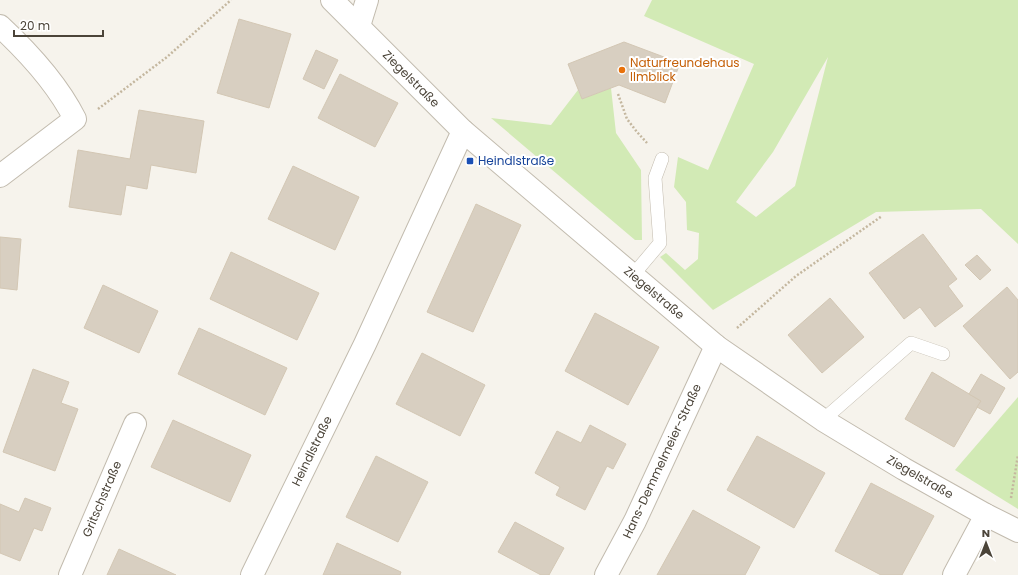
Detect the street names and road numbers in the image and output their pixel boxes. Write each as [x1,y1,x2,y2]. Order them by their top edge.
street label: Ziegelstraße [379,46,444,111]
street label: Ziegelstraße [620,262,688,323]
street label: Hans-Demmelmeier-Straße [618,381,705,541]
street label: Heindlstraße [287,413,336,489]
street label: Ziegelstraße [884,451,957,502]
street label: Gritschstraße [78,458,125,539]

